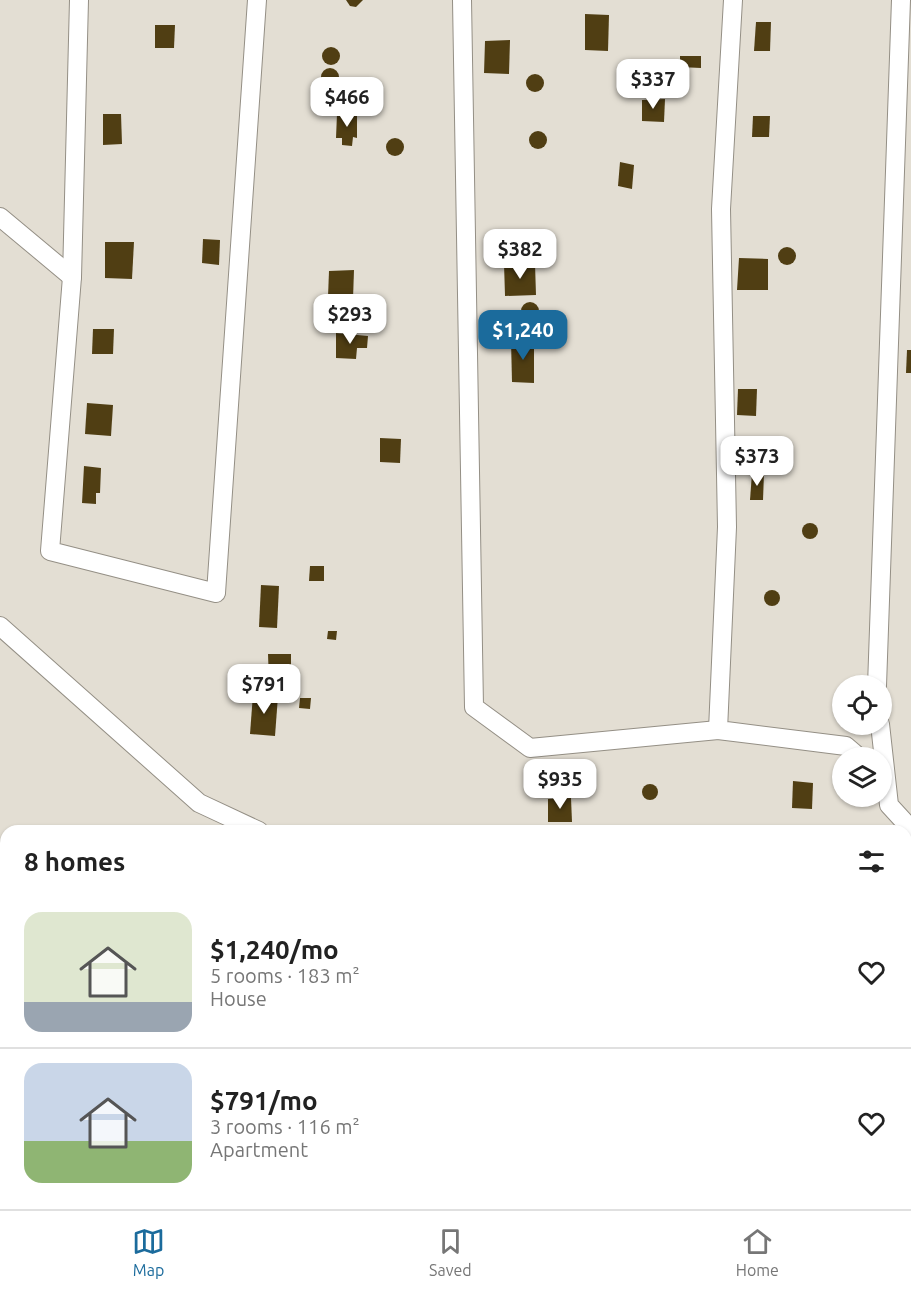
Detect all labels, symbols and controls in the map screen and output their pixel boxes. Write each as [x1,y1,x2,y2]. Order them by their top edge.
pin: $337 [617,59,689,110]
text: $337 [630,67,676,90]
pin: $466 [311,77,383,128]
text: $466 [324,85,370,108]
pin: $382 [484,229,556,280]
text: $382 [497,237,543,260]
pin: $293 [314,294,386,345]
text: $293 [327,302,373,325]
pin: $1,240 [474,310,572,361]
text: $1,240 [492,318,554,341]
pin: $373 [721,436,793,487]
text: $373 [734,444,780,467]
pin: $791 [228,664,300,715]
text: $791 [241,672,287,695]
map controls [832,675,892,807]
button: locate [832,675,892,735]
button: layers [832,747,892,807]
pin: $935 [524,759,596,810]
text: $935 [537,767,583,790]
icon: filters [855,845,888,878]
text: 8 homes [24,847,125,876]
text: $1,240/mo [210,935,339,964]
icon: home [72,936,144,1008]
icon: heart [855,956,888,989]
text: 5 rooms · 183 m² [210,964,360,987]
text: House [210,987,267,1010]
text: $791/mo [210,1086,318,1115]
icon: home [72,1087,144,1159]
icon: heart [855,1107,888,1140]
text: 3 rooms · 116 m² [210,1115,360,1138]
text: Apartment [210,1138,308,1161]
tab: Map [132,1225,165,1279]
tab: Saved [429,1225,472,1279]
tab: Home [736,1225,779,1279]

